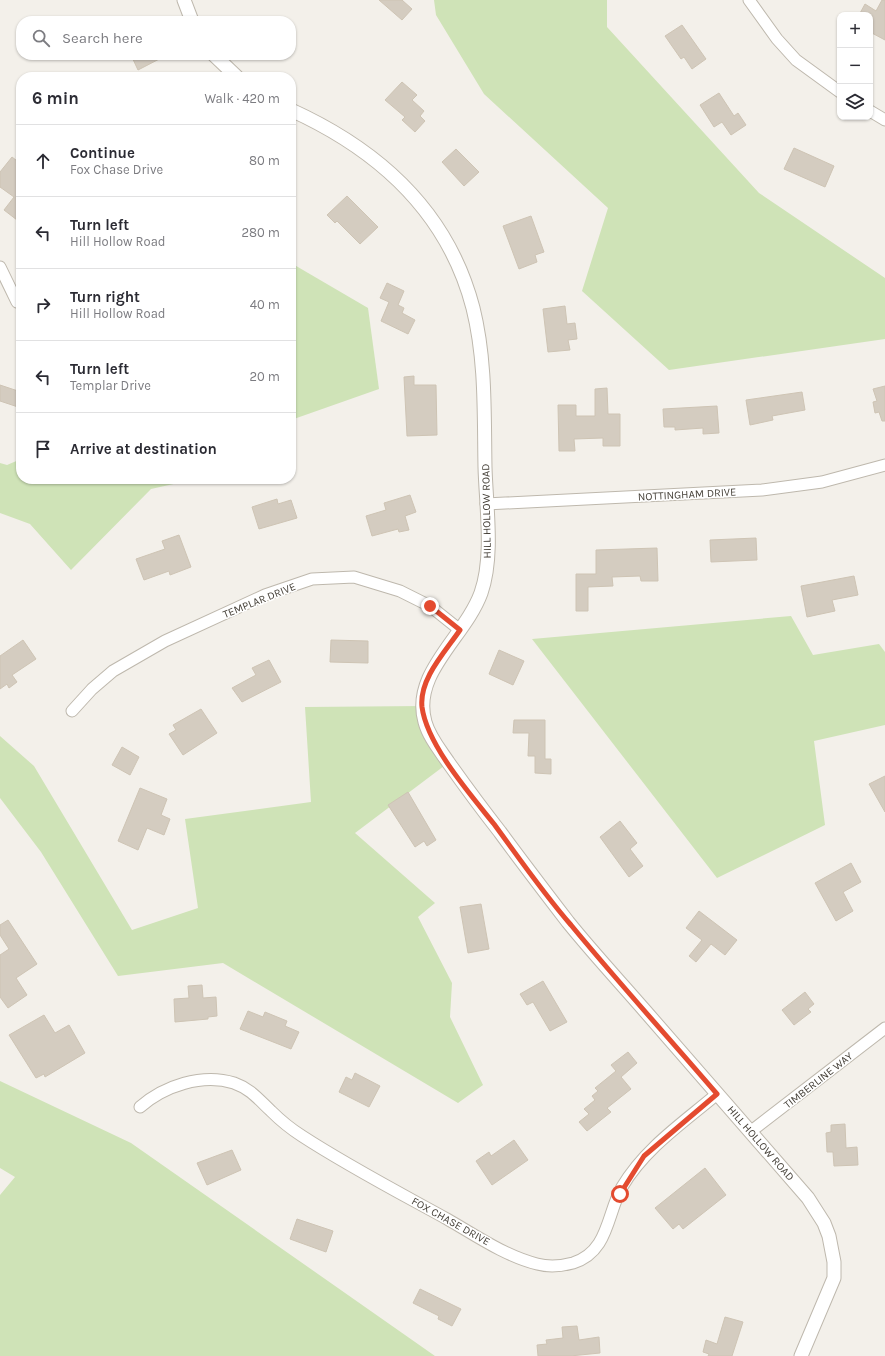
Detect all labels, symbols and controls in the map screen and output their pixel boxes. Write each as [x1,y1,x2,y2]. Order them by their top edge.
map controls [837,12,873,120]
button: + [837,12,873,48]
search box [16,16,296,60]
icon: search [30,27,52,49]
text: Search here [62,29,143,47]
button: − [837,48,873,84]
button: layers [837,84,873,120]
text: 6 min [32,88,79,108]
text: Walk · 420 m [204,91,280,106]
text: Continue [70,144,135,162]
icon: ahead [32,150,54,172]
text: 80 m [249,153,280,168]
text: Fox Chase Drive [70,162,163,177]
text: Turn left [70,216,129,234]
icon: left [32,222,54,244]
text: 280 m [242,225,280,240]
text: Hill Hollow Road [70,234,166,249]
text: Turn right [70,288,140,306]
icon: right [32,294,54,316]
text: 40 m [250,297,280,312]
text: Hill Hollow Road [70,306,166,321]
text: Turn left [70,360,129,378]
icon: left [32,366,54,388]
text: 20 m [250,369,280,384]
text: Templar Drive [70,378,151,393]
icon: arrive [32,438,54,460]
text: Arrive at destination [70,440,217,458]
street label: HILL HOLLOW ROAD [479,463,494,559]
street label: NOTTINGHAM DRIVE [638,485,736,504]
street label: TEMPLAR DRIVE [221,580,297,621]
route end [421,597,439,615]
street label: TIMBERLINE WAY [781,1049,855,1111]
street label: HILL HOLLOW ROAD [725,1103,797,1183]
route start [611,1185,629,1203]
street label: FOX CHASE DRIVE [409,1194,492,1248]

